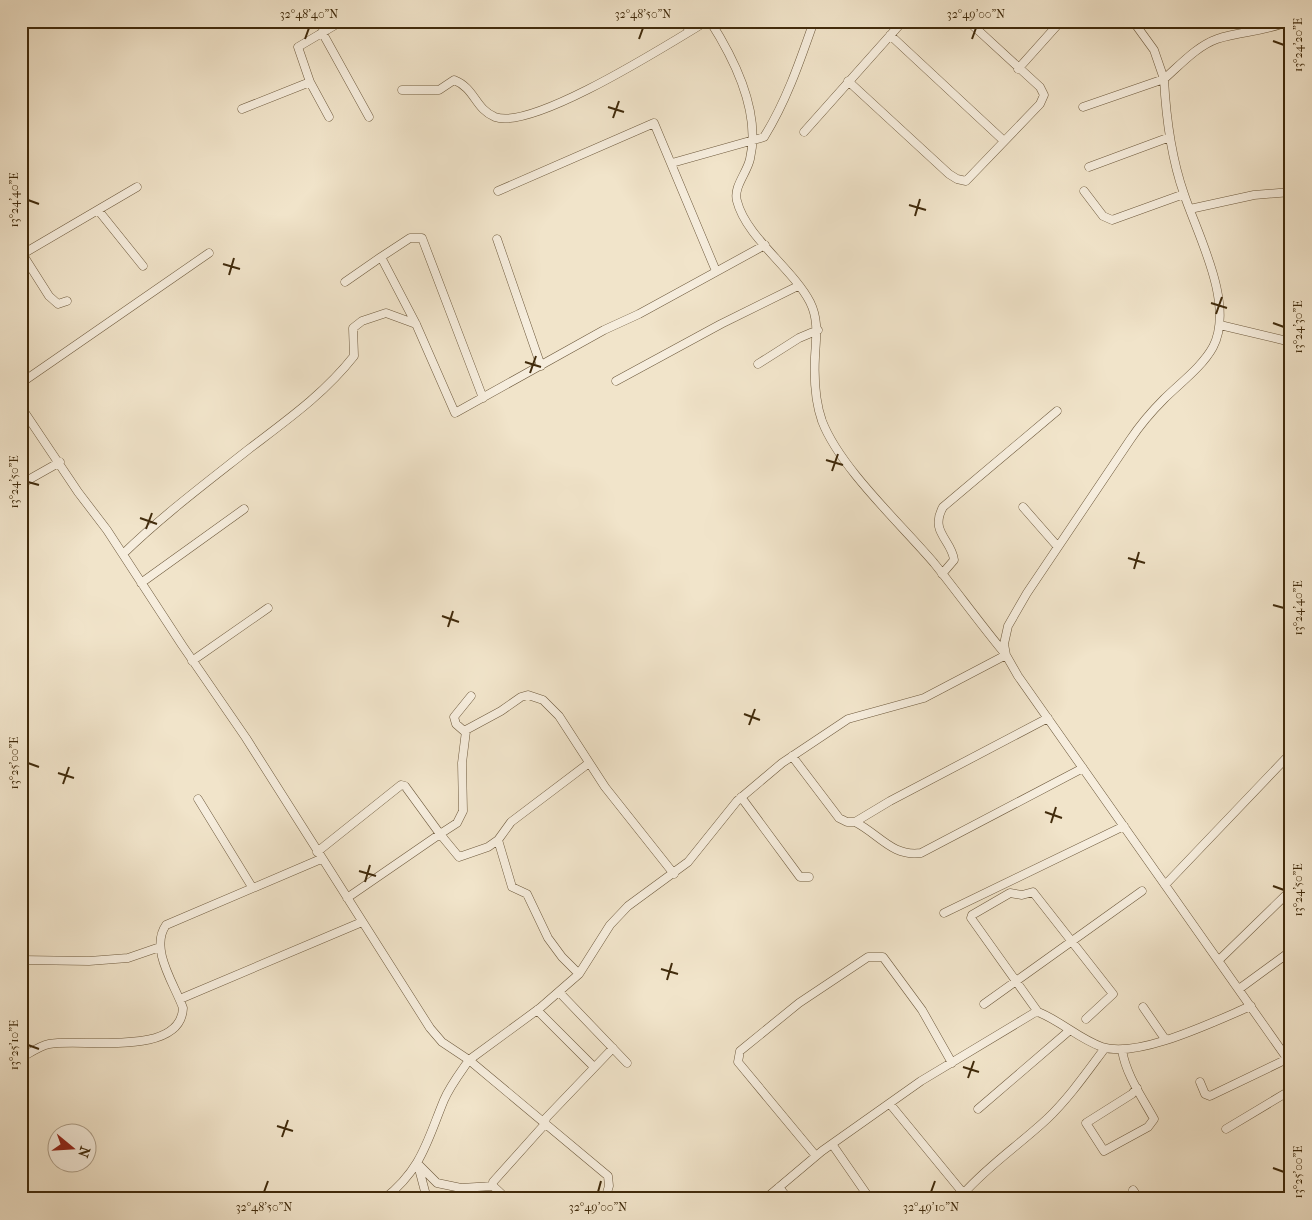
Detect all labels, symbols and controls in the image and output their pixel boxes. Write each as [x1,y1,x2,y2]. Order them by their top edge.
text: 32°48'40"N [280,7,338,21]
text: 32°48'50"N [615,7,671,21]
text: 32°49'00"N [947,7,1005,21]
text: 13°24'20"E [1291,18,1305,72]
text: 13°24'40"E [7,172,21,228]
text: 13°24'30"E [1291,301,1305,353]
text: 13°24'50"E [7,455,21,509]
text: 13°24'40"E [1291,580,1305,636]
text: 13°25'00"E [7,737,21,789]
text: 13°24'50"E [1291,863,1305,917]
text: 13°25'10"E [7,1020,21,1070]
north arrow [48,1122,98,1172]
text: N [74,1144,94,1160]
text: 13°25'00"E [1291,1146,1305,1198]
text: 32°48'50"N [236,1200,292,1214]
text: 32°49'00"N [569,1200,627,1214]
text: 32°49'10"N [903,1200,959,1214]

